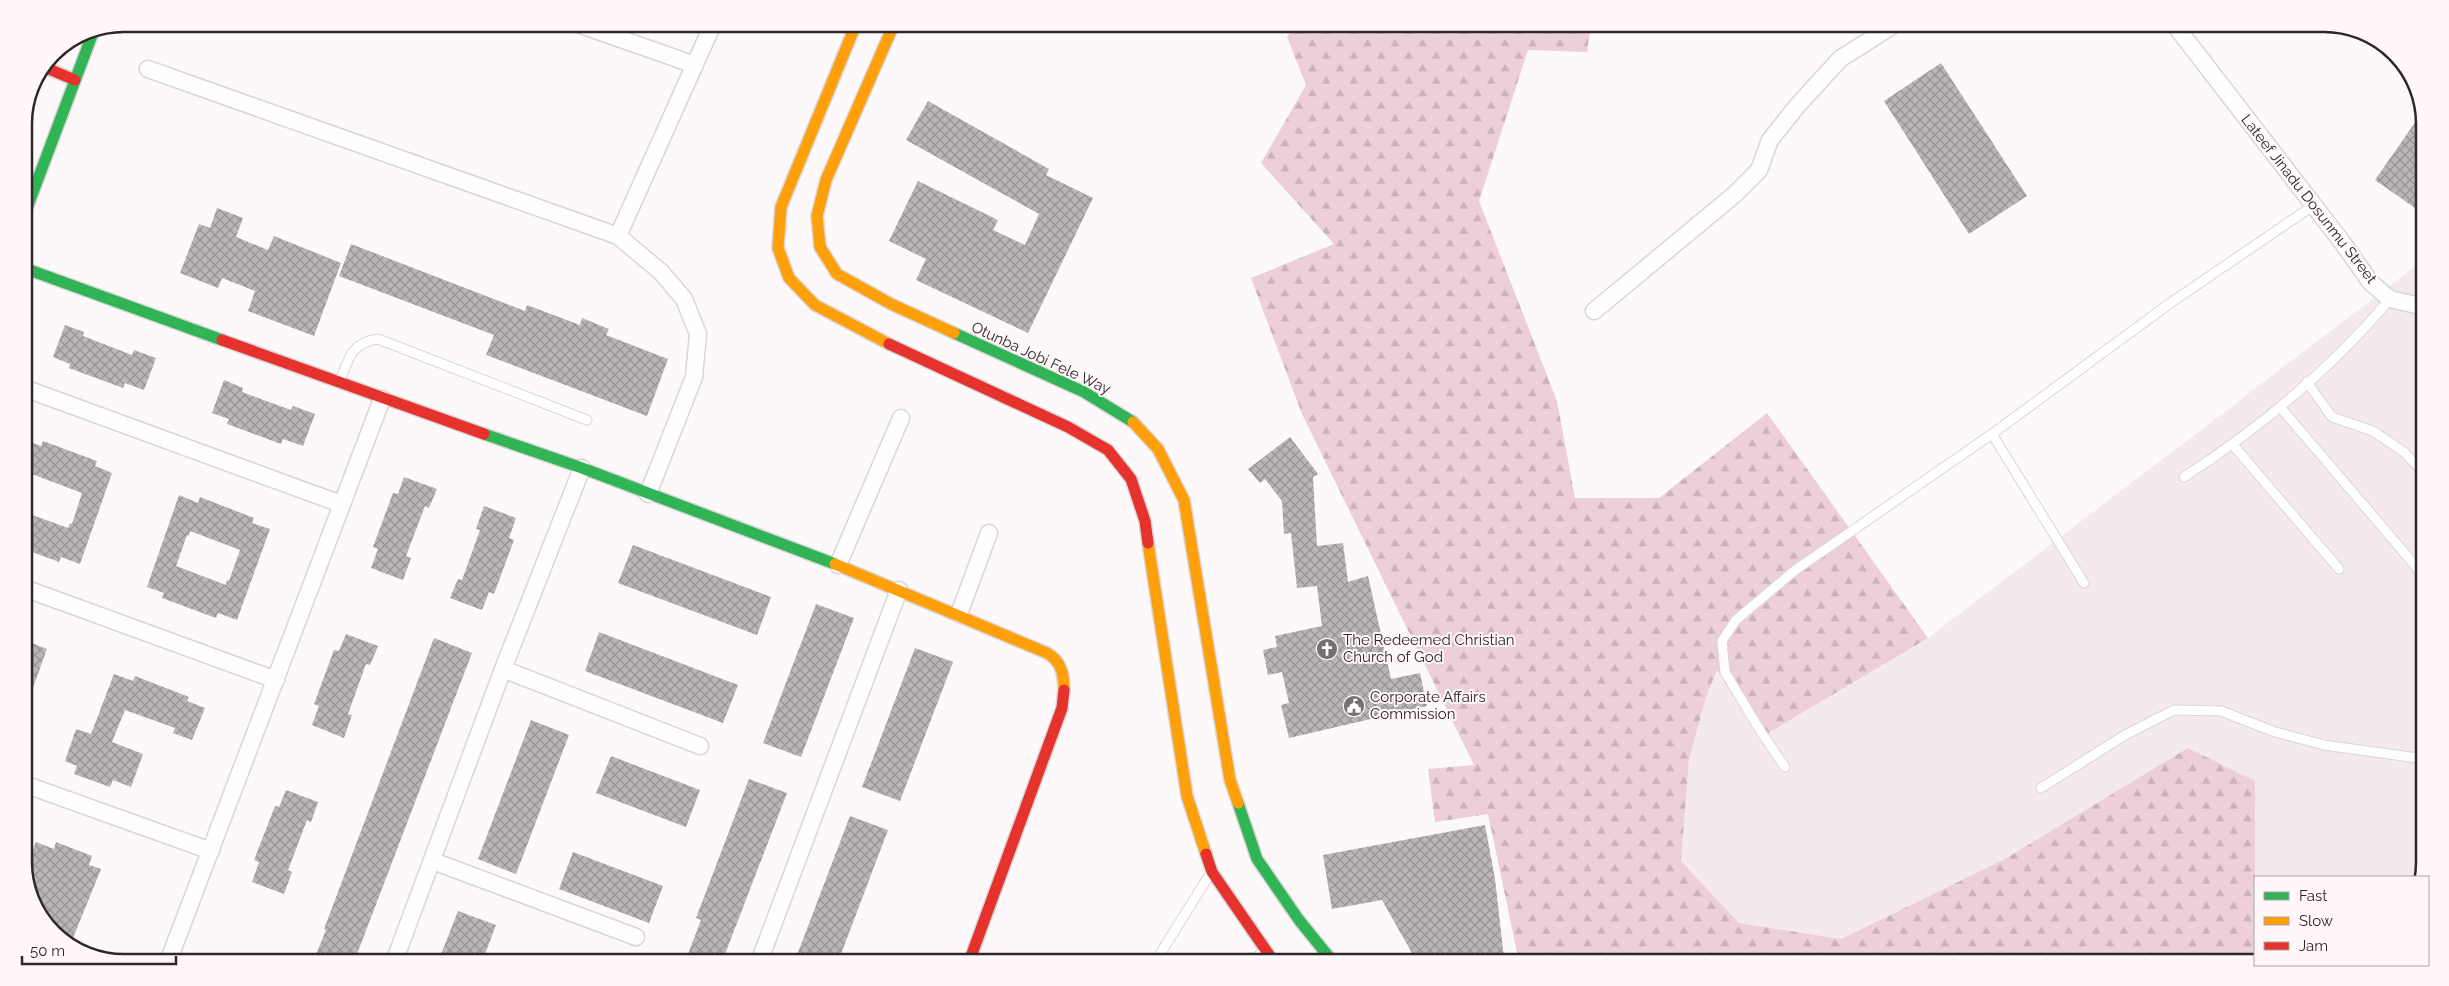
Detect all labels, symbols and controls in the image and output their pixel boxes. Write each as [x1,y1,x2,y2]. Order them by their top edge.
street label: Lateef Jinadu Dosunmu Street [2237,111,2381,287]
street label: Otunba Jobi Fele Way [969,318,1113,398]
place label: The Redeemed Christian Church of God [1343,631,1515,666]
church icon: The Redeemed Christian Church of God [1315,637,1339,661]
place label: Corporate Affairs Commission [1370,688,1486,723]
public building icon: Corporate Affairs Commission [1342,694,1366,718]
legend [2254,876,2429,966]
text: Fast [2299,887,2327,905]
text: Slow [2299,912,2333,930]
scale bar [22,934,176,966]
text: Jam [2299,937,2328,955]
text: 50 m [30,942,65,960]

